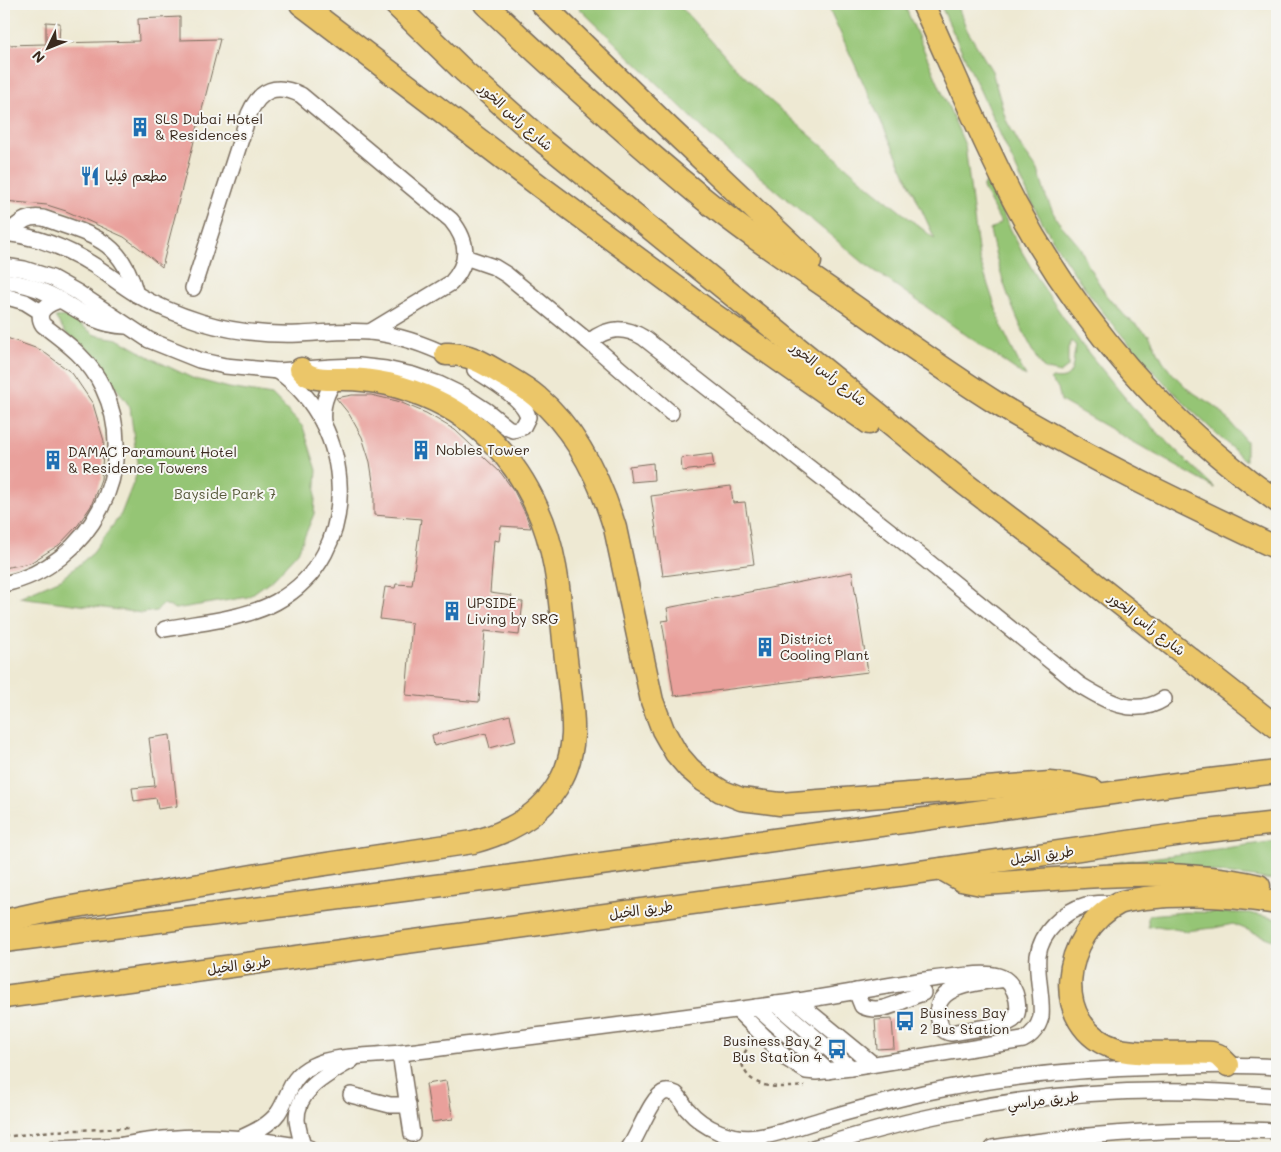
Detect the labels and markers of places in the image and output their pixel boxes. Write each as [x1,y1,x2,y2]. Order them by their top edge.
place label: SLS Dubai Hotel & Residences [155,109,263,144]
building icon: SLS Dubai Hotel & Residences [129,116,151,138]
restaurant icon: مطعم فيليا [79,165,101,187]
place label: مطعم فيليا [105,166,167,187]
building icon: Nobles Tower [410,439,432,461]
place label: Nobles Tower [436,440,530,459]
place label: DAMAC Paramount Hotel & Residence Towers [68,442,237,477]
building icon: DAMAC Paramount Hotel & Residence Towers [42,449,64,471]
place label: UPSIDE Living by SRG [467,593,559,628]
building icon: UPSIDE Living by SRG [441,600,463,622]
place label: District Cooling Plant [780,629,869,664]
building icon: District Cooling Plant [754,636,776,658]
place label: Business Bay 2 Bus Station [920,1003,1009,1038]
bus stop icon: Business Bay 2 Bus Station [894,1010,916,1032]
place label: Business Bay 2 Bus Station 4 [723,1031,823,1066]
bus stop icon: Business Bay 2 Bus Station 4 [826,1038,848,1060]

